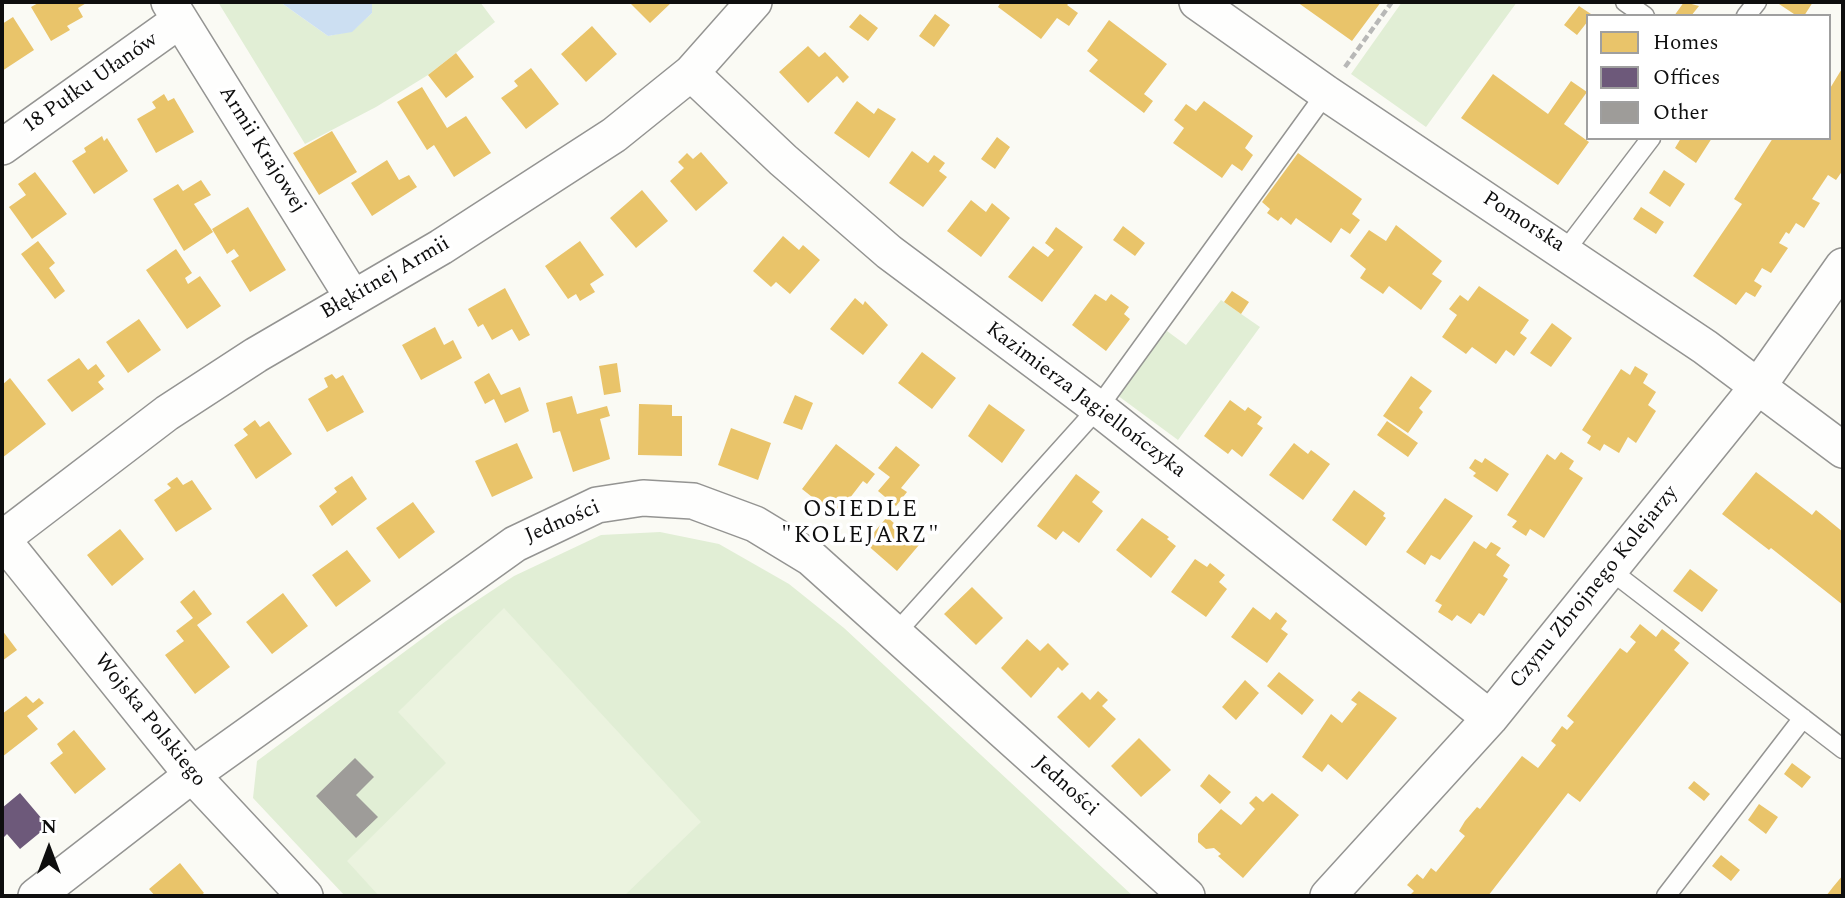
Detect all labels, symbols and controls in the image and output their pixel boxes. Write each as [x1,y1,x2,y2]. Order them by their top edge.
legend [1586,14,1831,140]
text: Homes [1653,27,1719,59]
street label: 18 Pułku Ułanów [19,28,163,140]
text: Offices [1653,62,1720,94]
street label: Armii Krajowej [212,82,310,218]
text: Other [1653,97,1708,129]
street label: Pomorska [1477,187,1569,259]
street label: Błękitnej Armii [317,232,455,326]
street label: Kazimierza Jagiellończyka [980,318,1190,484]
street label: Czynu Zbrojnego Kolejarzy [1505,482,1685,694]
street label: Jedności [522,496,604,550]
district label: OSIEDLE "KOLEJARZ" [783,497,939,551]
street label: Wojska Polskiego [88,649,210,793]
street label: Jedności [1027,751,1103,823]
text: N [41,813,57,842]
north arrow [14,814,84,884]

